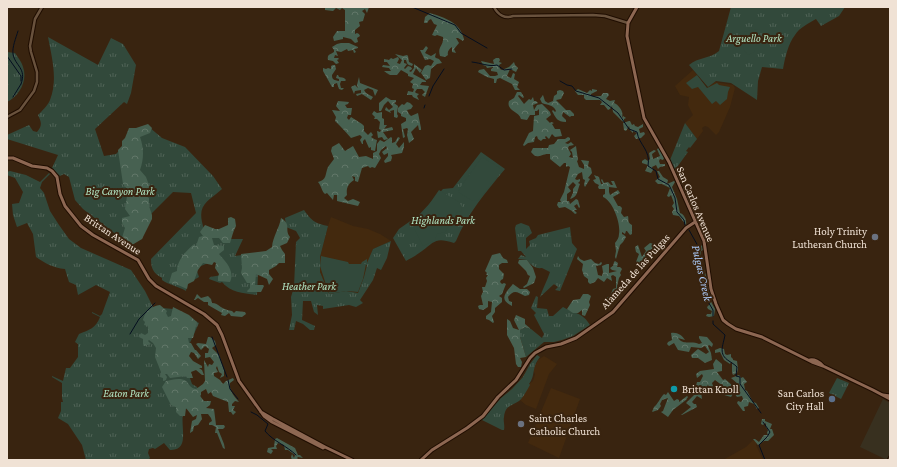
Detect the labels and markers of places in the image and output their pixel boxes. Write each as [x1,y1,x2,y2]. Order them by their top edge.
place label: Holy Trinity Lutheran Church [792,225,868,250]
marker: Holy Trinity Lutheran Church [870,232,880,242]
place label: Brittan Knoll [682,383,739,395]
marker: Brittan Knoll [669,384,679,394]
place label: San Carlos City Hall [778,387,824,413]
marker: San Carlos City Hall [827,394,837,404]
place label: Saint Charles Catholic Church [529,412,600,437]
marker: Saint Charles Catholic Church [516,419,526,429]

